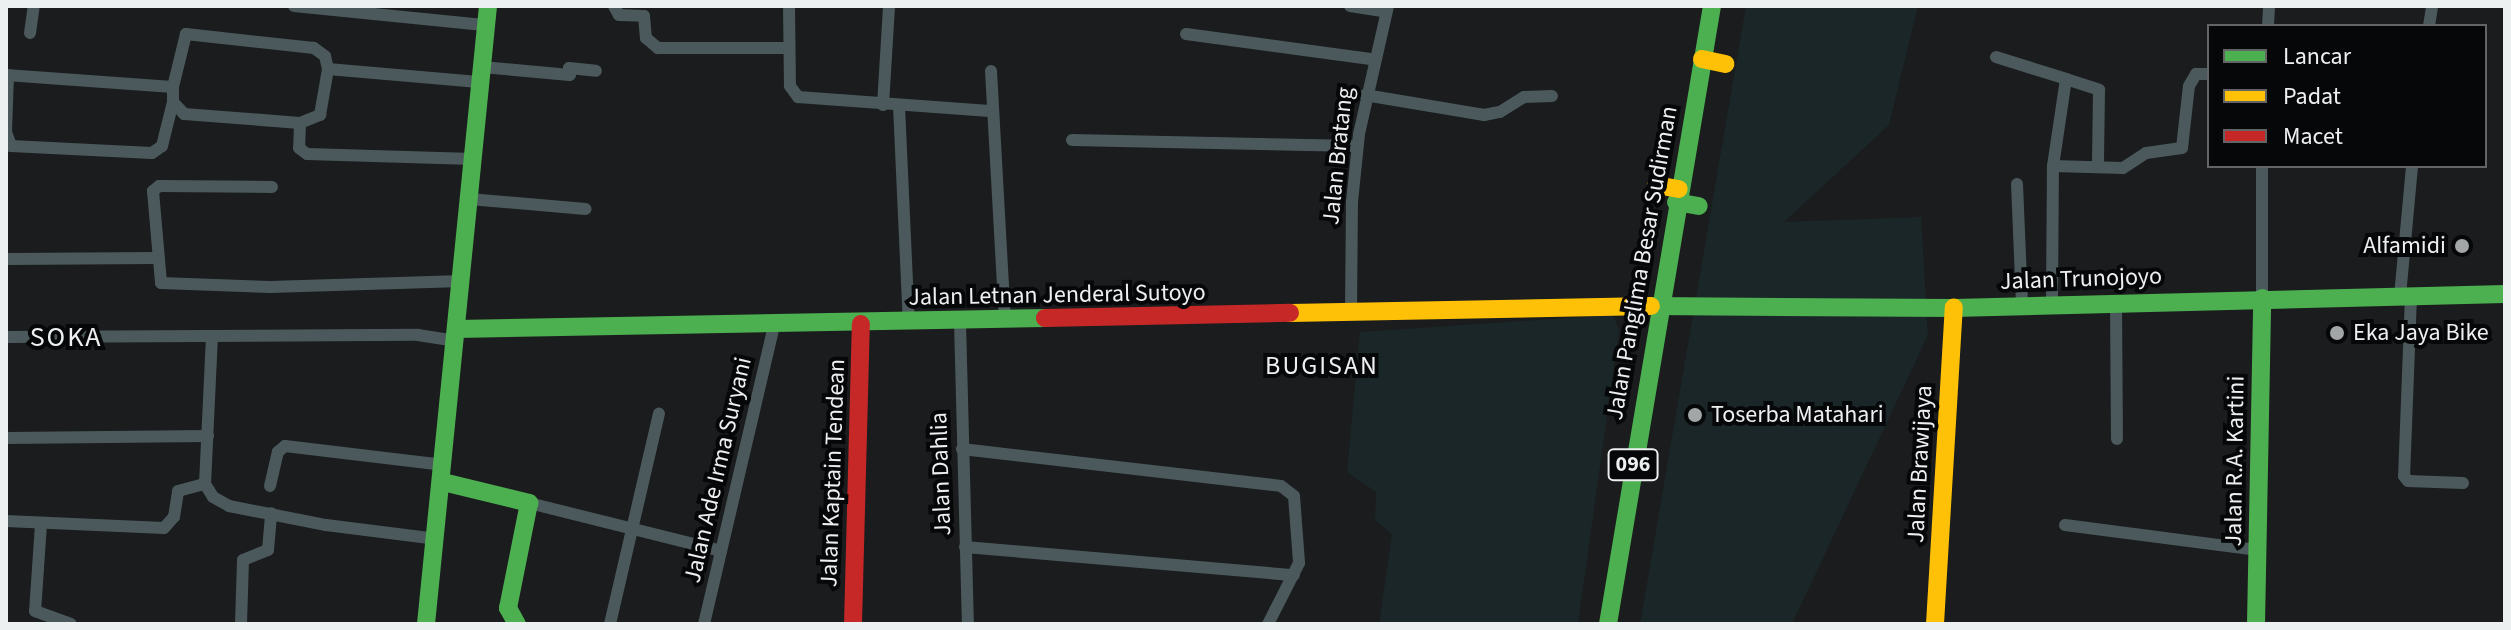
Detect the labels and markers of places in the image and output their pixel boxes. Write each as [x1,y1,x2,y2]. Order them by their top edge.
place label: Alfamidi [2363,232,2446,260]
marker: Alfamidi [2453,237,2471,255]
place label: Eka Jaya Bike [2353,319,2489,347]
marker: Eka Jaya Bike [2328,324,2346,342]
place label: Toserba Matahari [1711,401,1884,429]
marker: Toserba Matahari [1686,406,1704,424]

